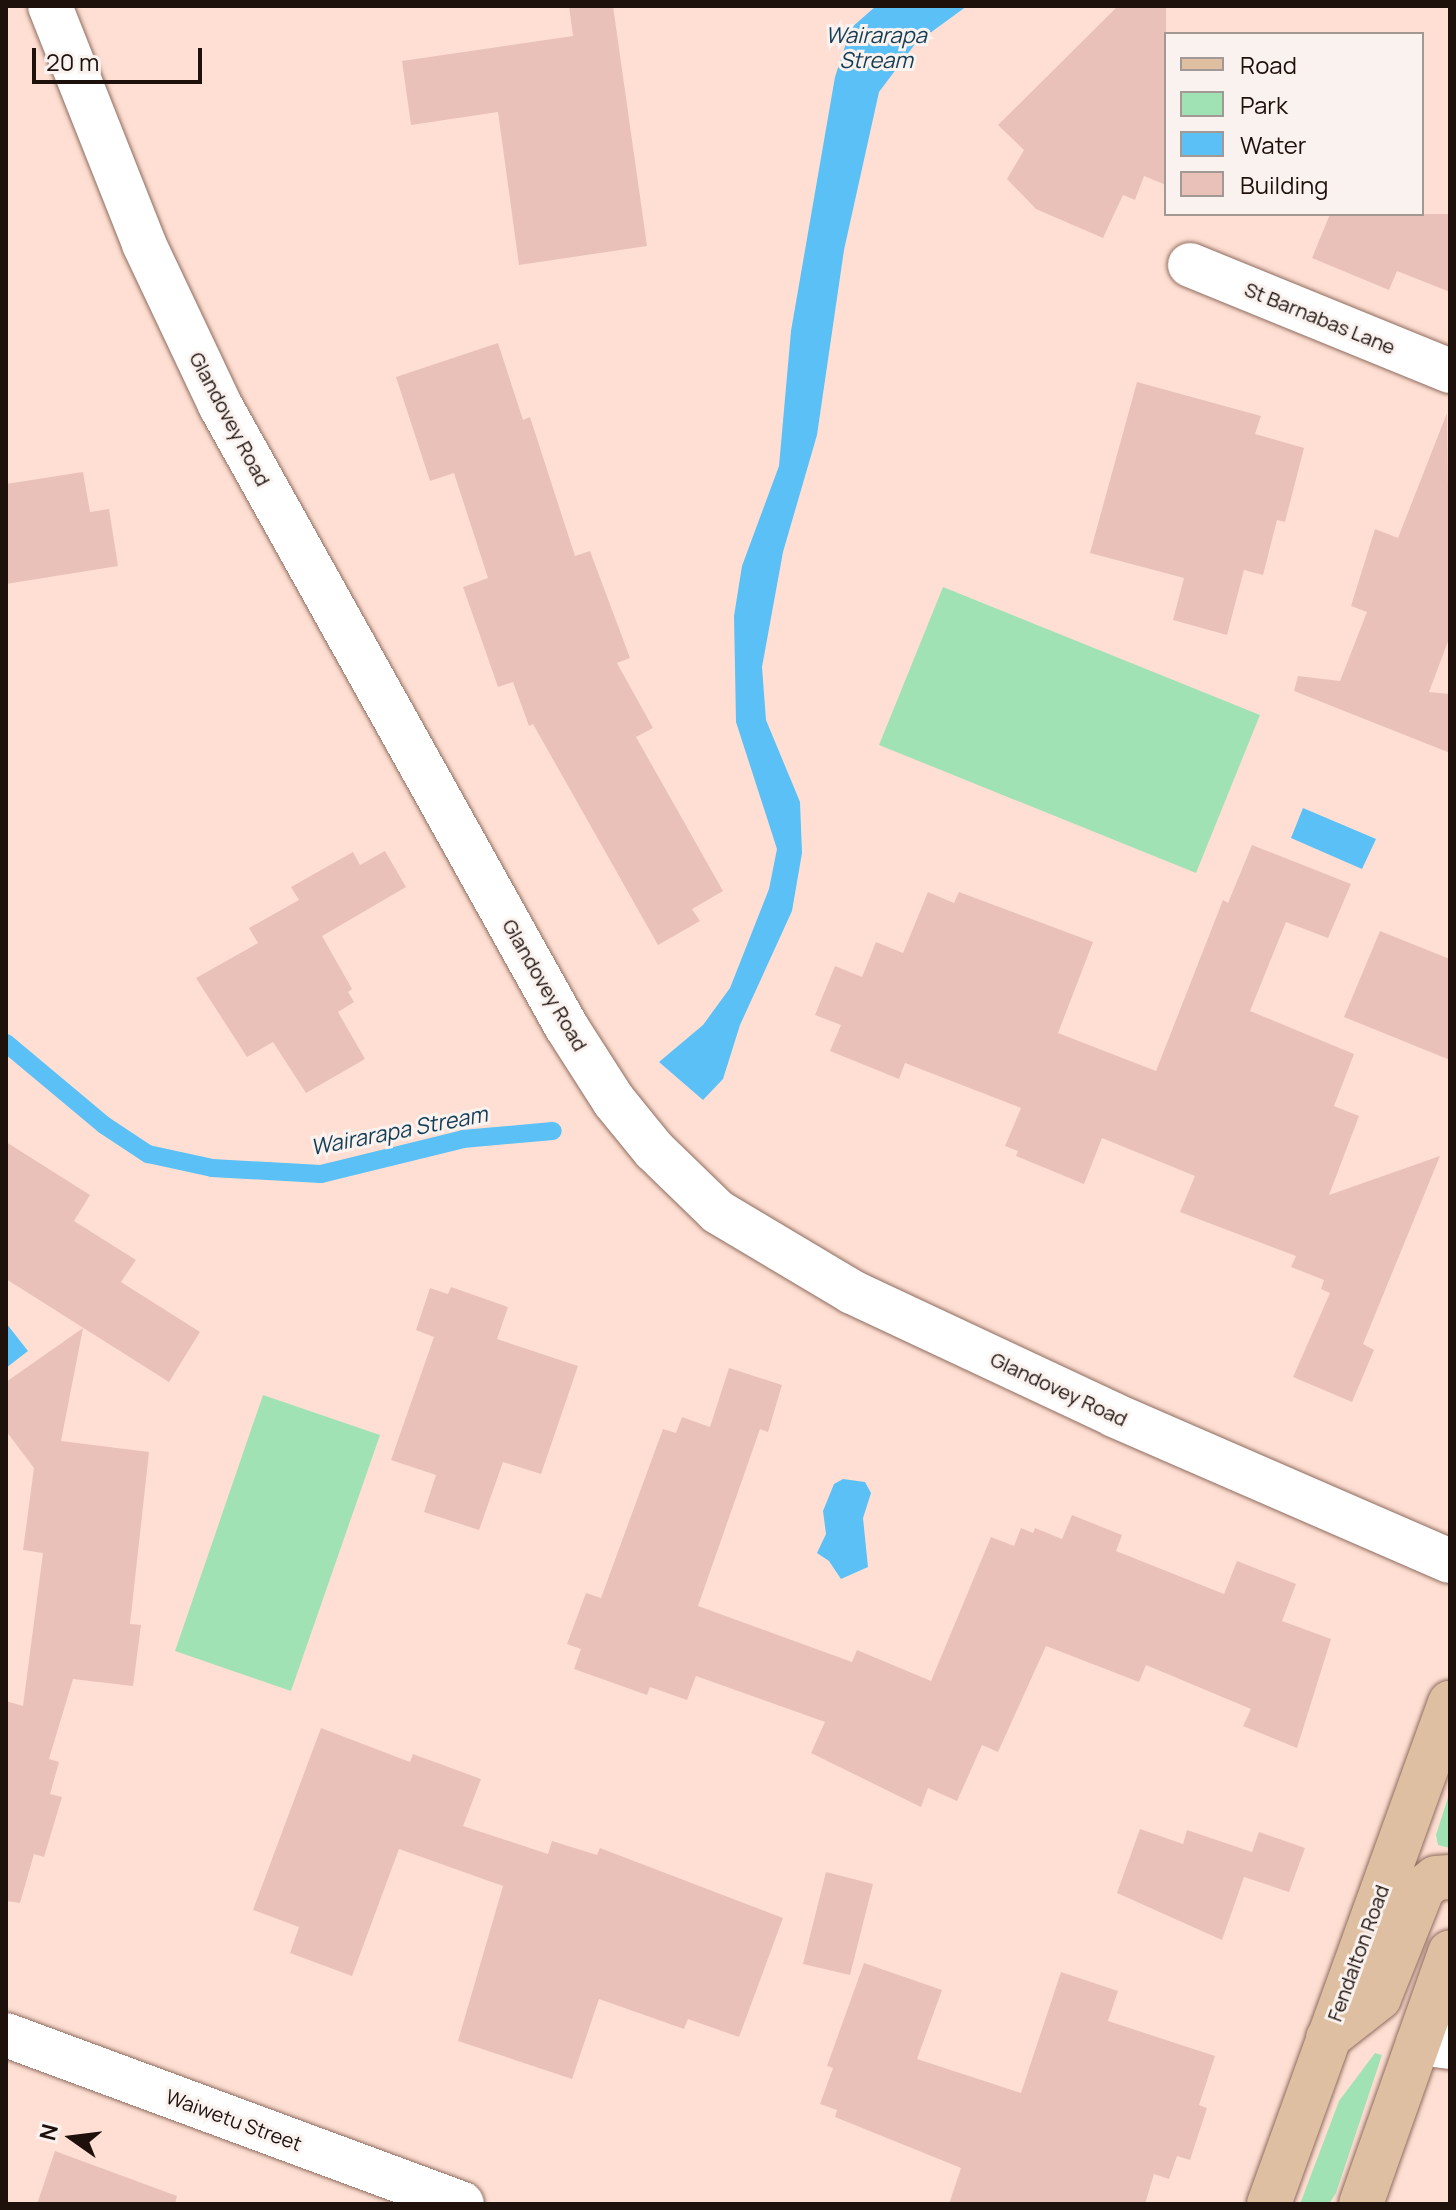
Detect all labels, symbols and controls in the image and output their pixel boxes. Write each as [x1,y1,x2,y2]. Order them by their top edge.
water label: Wairarapa Stream [825,22,927,74]
scale bar [36,32,206,82]
legend [1164,32,1424,216]
text: 20 m [46,45,99,78]
text: Road [1240,48,1297,81]
text: Park [1240,88,1288,121]
text: Water [1240,128,1307,161]
text: Building [1240,168,1328,201]
street label: St Barnabas Lane [1241,277,1399,359]
street label: Glandovey Road [185,348,275,490]
street label: Glandovey Road [498,915,592,1055]
water label: Wairarapa Stream [308,1101,490,1161]
street label: Glandovey Road [987,1347,1131,1431]
street label: Fendalton Road [1322,1882,1394,2024]
street label: Waiwetu Street [163,2084,305,2156]
north arrow [32,2098,112,2178]
text: N [32,2121,65,2143]

